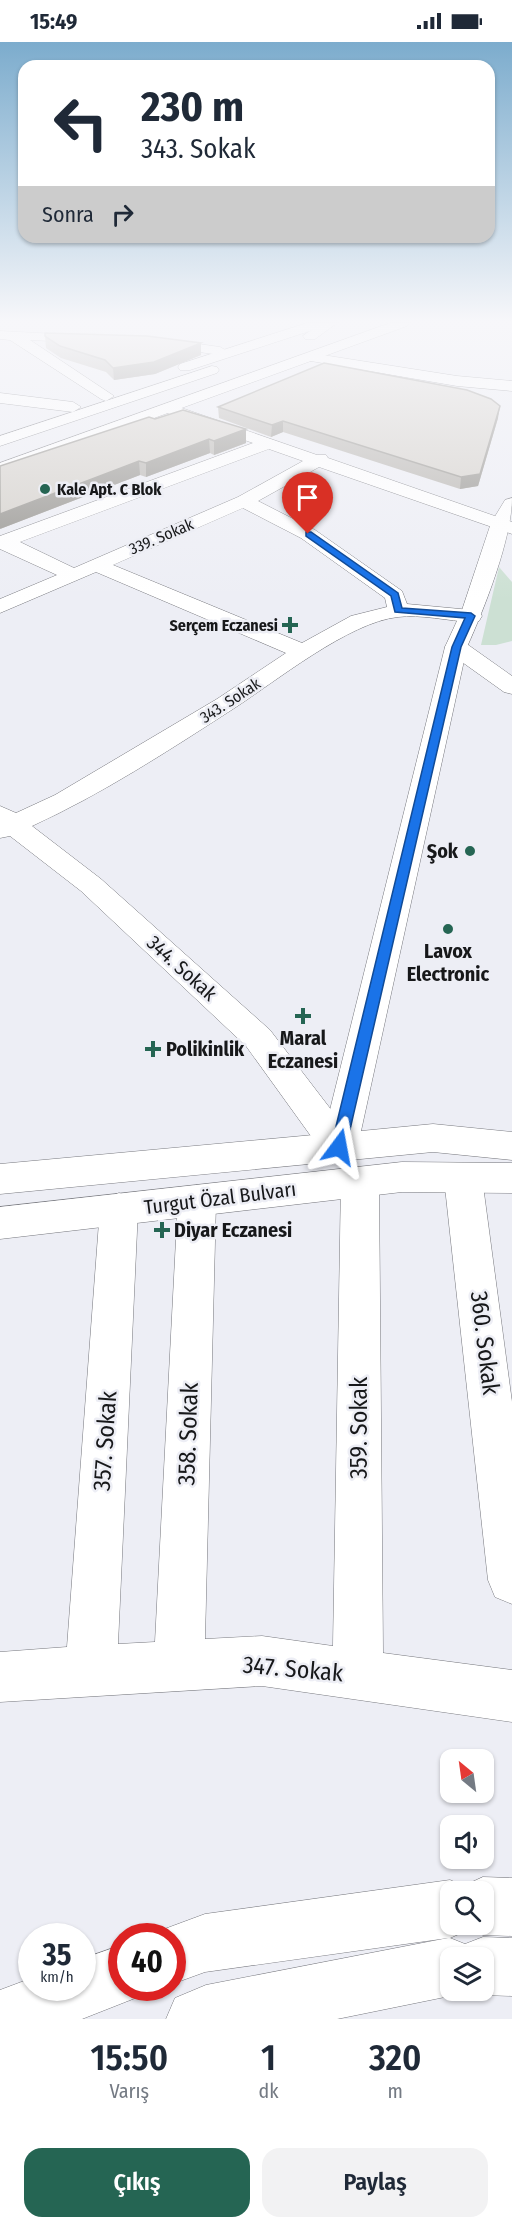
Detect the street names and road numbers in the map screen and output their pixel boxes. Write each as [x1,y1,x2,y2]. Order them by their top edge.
street label: 339. Sokak [126,514,197,559]
street label: 343. Sokak [197,674,264,727]
street label: 344. Sokak [142,930,222,1006]
street label: Turgut Özal Bulvarı [143,1177,297,1219]
street label: 360. Sokak [465,1290,505,1397]
street label: 359. Sokak [345,1376,373,1479]
street label: 358. Sokak [172,1381,204,1486]
street label: 357. Sokak [88,1389,123,1492]
street label: 347. Sokak [242,1651,345,1687]

